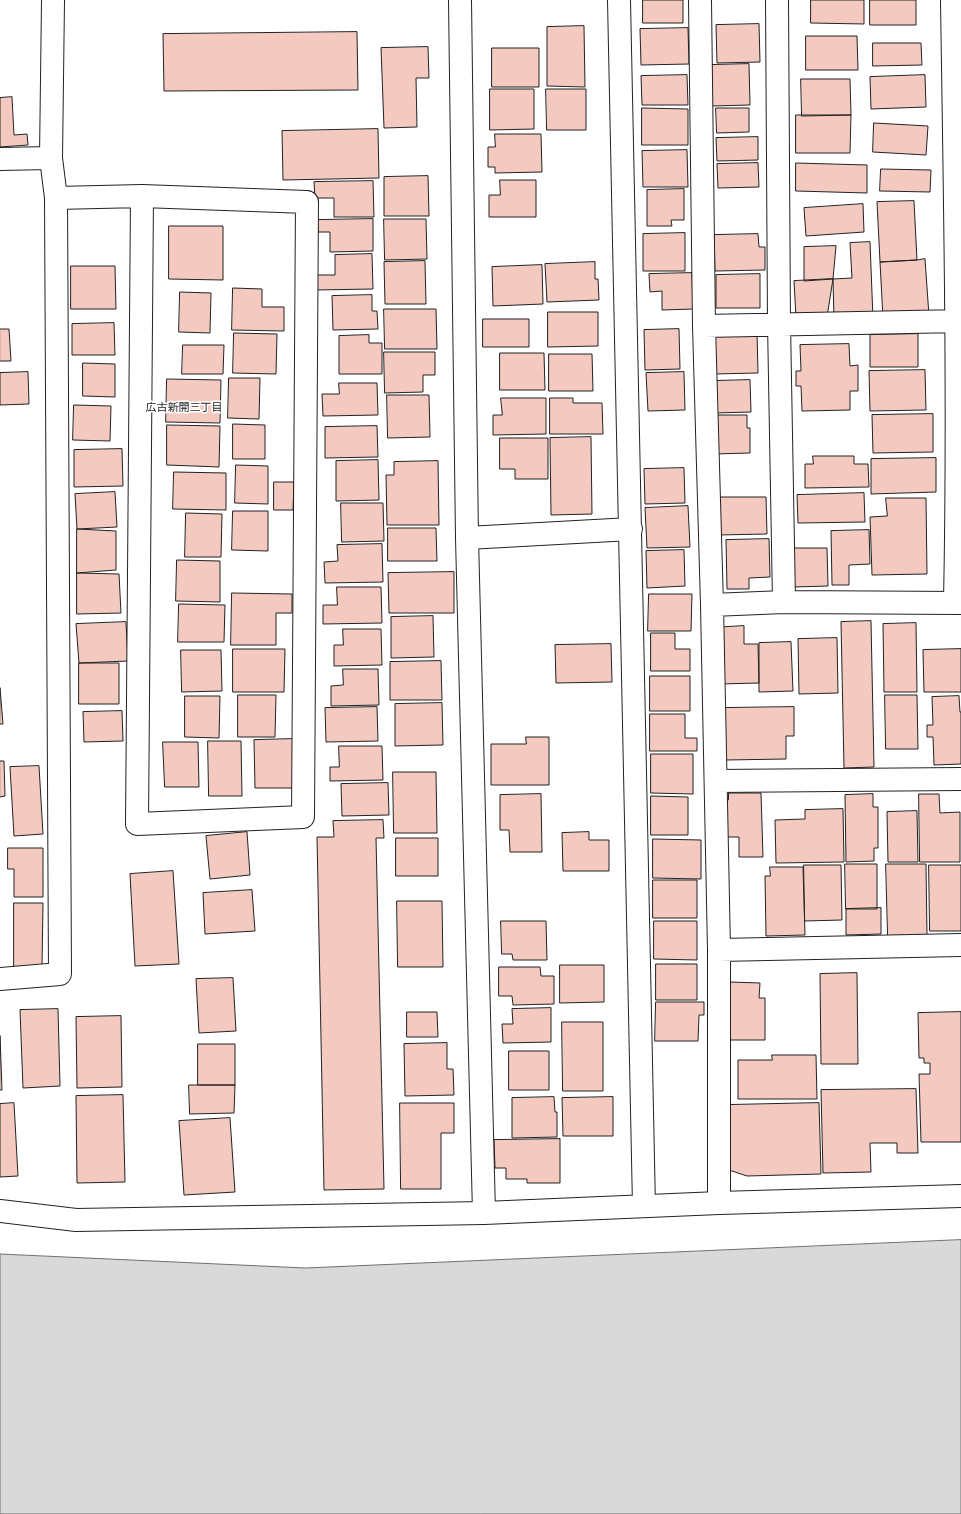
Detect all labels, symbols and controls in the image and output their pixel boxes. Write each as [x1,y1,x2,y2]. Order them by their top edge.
district label: 広古新開三丁目 [146,401,222,415]

